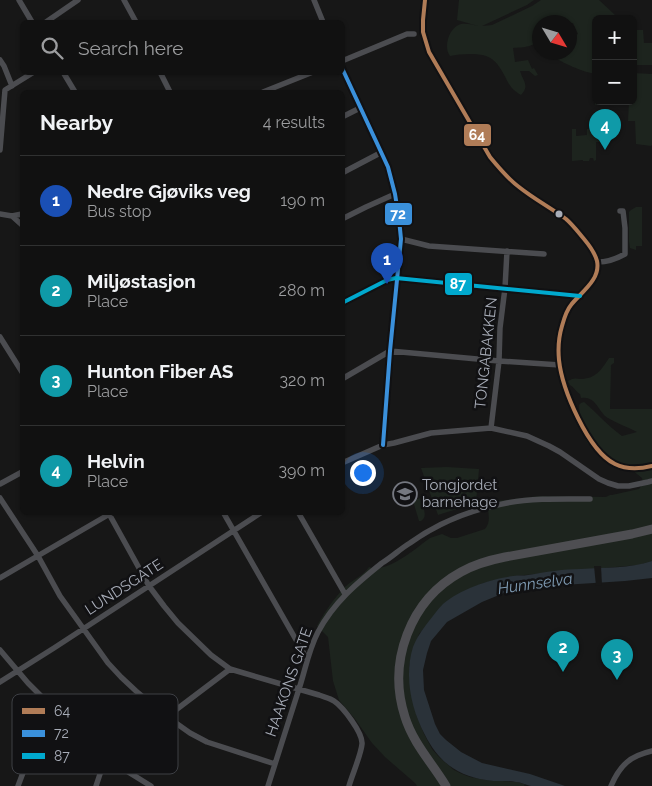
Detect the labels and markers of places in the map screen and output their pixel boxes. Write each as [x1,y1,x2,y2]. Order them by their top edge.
pin: 4 [589,109,621,150]
unlabelled marker [554,209,564,219]
pin: 1 [371,243,403,284]
place label: Tongjordet barnehage [422,476,497,511]
school or university icon: Tongjordet barnehage [392,481,418,507]
pin: 2 [547,631,579,672]
pin: 3 [601,639,633,680]

